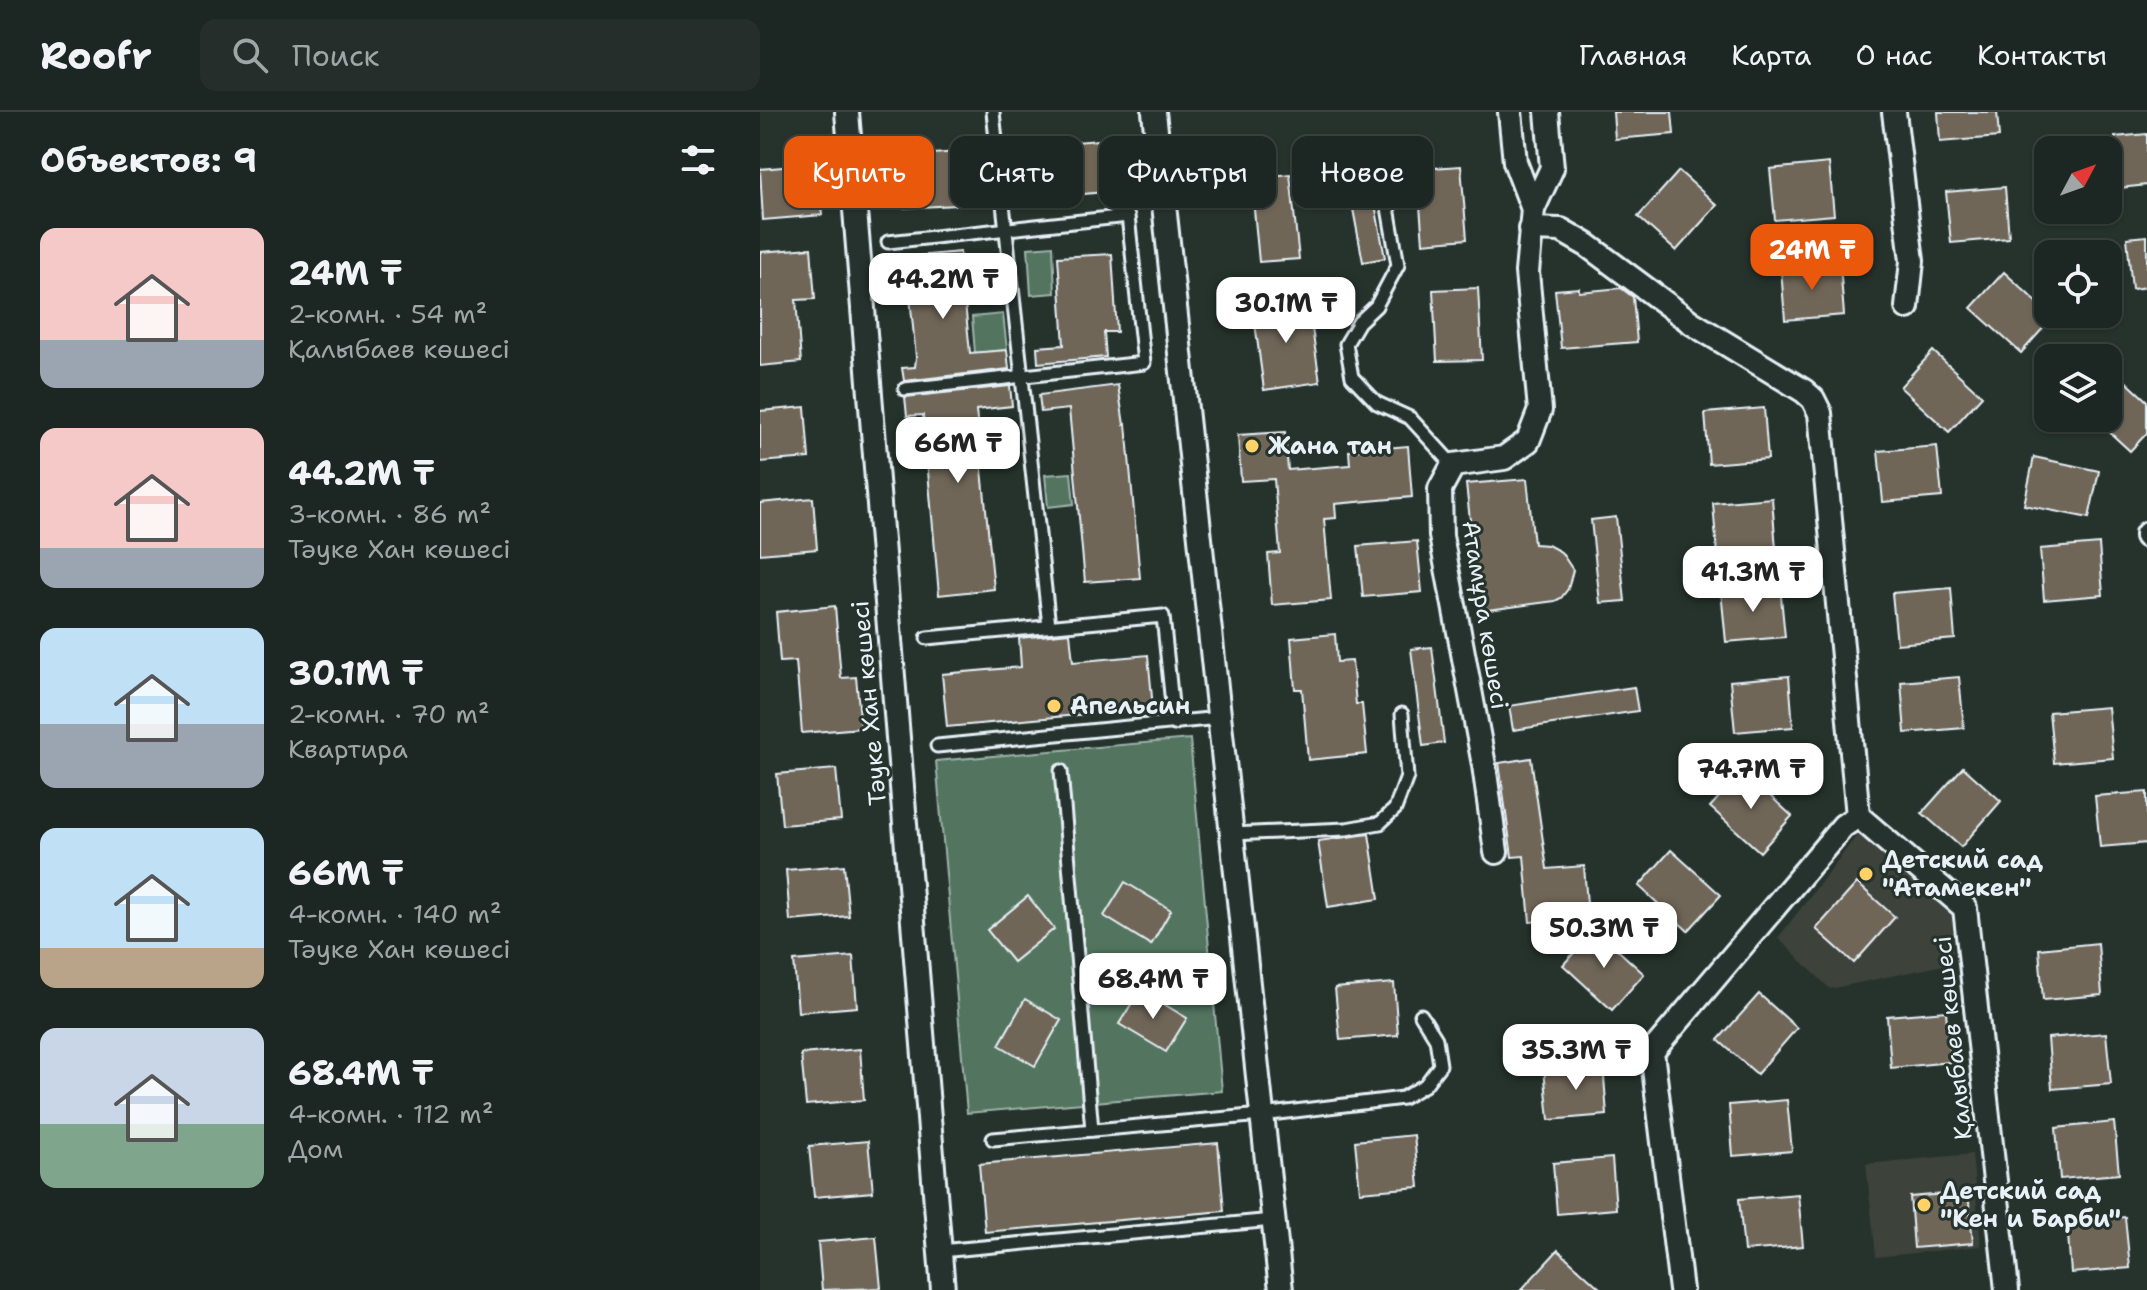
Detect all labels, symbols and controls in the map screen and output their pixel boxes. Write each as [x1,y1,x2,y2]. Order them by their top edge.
search box [200,19,760,91]
text: Roofr [40,30,152,81]
icon: search [228,33,272,77]
text: Поиск [292,35,379,76]
text: Главная [1579,36,1687,74]
text: Карта [1731,36,1811,74]
text: О нас [1855,36,1933,74]
text: Контакты [1977,36,2107,74]
chip: Купить [784,136,934,208]
chip: Снять [950,136,1083,208]
chip: Фильтры [1099,136,1276,208]
chip: Новое [1292,136,1433,208]
north arrow [2034,136,2122,224]
map controls [2034,136,2122,432]
text: Объектов: 9 [40,137,257,183]
icon: filters [676,138,720,182]
pin: 24M ₸ [1756,224,1868,292]
text: 24M ₸ [1768,232,1856,267]
button: locate [2034,240,2122,328]
text: 24M ₸ [288,250,402,296]
pin: 44.2M ₸ [869,253,1017,321]
icon: home [104,260,200,356]
text: 44.2M ₸ [887,261,999,296]
pin: 30.1M ₸ [1212,277,1360,345]
text: 30.1M ₸ [1234,285,1338,320]
text: 2-комн. · 54 m² [288,296,488,331]
text: Қалыбаев көшесі [288,331,510,366]
button: layers [2034,344,2122,432]
pin: 66M ₸ [902,417,1014,485]
text: 66M ₸ [914,425,1002,460]
place label: Жана тан [1268,430,1392,462]
marker: Жана тан [1243,437,1261,455]
text: 44.2M ₸ [288,450,434,496]
icon: home [104,460,200,556]
text: 3-комн. · 86 m² [288,496,491,531]
street label: Атамұра көшесі [1454,518,1516,712]
text: Тәуке Хан көшесі [288,531,511,566]
pin: 41.3M ₸ [1679,546,1827,614]
text: 41.3M ₸ [1701,554,1805,589]
street label: Тәуке Хан көшесі [844,599,894,807]
text: 30.1M ₸ [288,650,423,696]
icon: home [104,660,200,756]
place label: Апельсин [1070,690,1190,722]
text: 2-комн. · 70 m² [288,696,490,731]
marker: Апельсин [1045,697,1063,715]
text: Квартира [288,731,408,766]
pin: 74.7M ₸ [1677,743,1825,811]
text: 74.7M ₸ [1696,751,1806,786]
place label: Детский сад "Атамекен" [1882,844,2043,904]
text: 66M ₸ [288,850,403,896]
icon: home [104,860,200,956]
marker: Детский сад "Атамекен" [1857,865,1875,883]
text: 4-комн. · 140 m² [288,896,502,931]
pin: 50.3M ₸ [1530,902,1678,970]
text: 50.3M ₸ [1549,910,1659,945]
text: Тәуке Хан көшесі [288,931,511,966]
street label: Қалыбаев көшесі [1926,934,1980,1142]
pin: 68.4M ₸ [1079,953,1227,1021]
text: 68.4M ₸ [1097,961,1209,996]
pin: 35.3M ₸ [1502,1024,1650,1092]
text: 35.3M ₸ [1521,1032,1631,1067]
text: 68.4M ₸ [288,1050,433,1096]
icon: home [104,1060,200,1156]
text: 4-комн. · 112 m² [288,1096,494,1131]
text: Дом [288,1131,343,1166]
place label: Детский сад "Кен и Барби" [1940,1175,2121,1235]
marker: Детский сад "Кен и Барби" [1915,1196,1933,1214]

